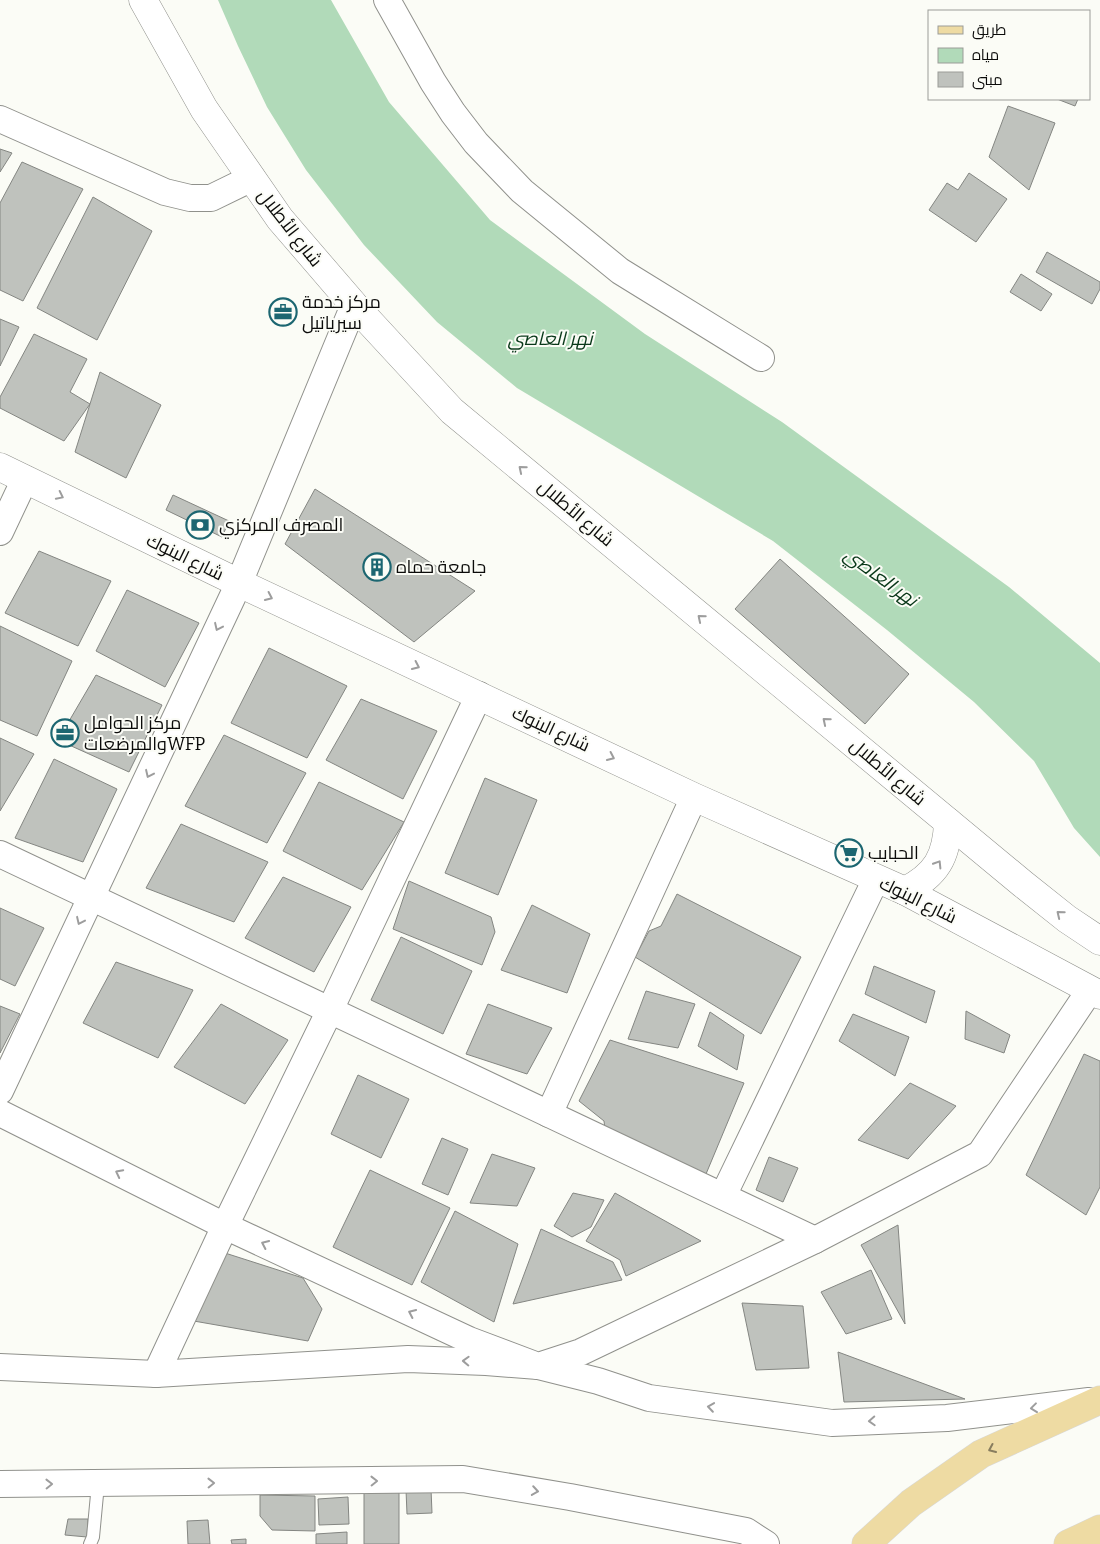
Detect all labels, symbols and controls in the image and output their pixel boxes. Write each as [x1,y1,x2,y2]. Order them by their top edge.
legend [928,10,1090,100]
text: طريق [972,21,1006,40]
text: مياه [972,46,999,64]
text: مبنى [972,71,1003,90]
street label: شارع الأطلال [252,185,327,272]
place label: مركز خدمة سيرياتيل [302,291,381,334]
office icon: مركز خدمة سيرياتيل [268,297,298,327]
water label: نهر العاصي [507,327,595,353]
one-way arrow [519,467,528,475]
street label: شارع الأطلال [533,475,618,552]
one-way arrow [55,490,64,500]
bank icon: المصرف المركزي [185,510,215,540]
place label: المصرف المركزي [219,514,343,539]
street label: شارع البنوك [142,529,227,586]
water label: نهر العاصي [838,543,924,615]
building icon: جامعة حماه [362,552,392,582]
place label: جامعة حماه [396,556,486,578]
one-way arrow [264,591,273,601]
one-way arrow [698,614,707,623]
one-way arrow [214,622,224,631]
one-way arrow [411,659,420,670]
street label: شارع البنوك [508,701,593,757]
place label: مركز الحوامل والمرضعاتWFP [84,712,206,755]
office icon: مركز الحوامل والمرضعاتWFP [50,718,80,748]
one-way arrow [823,718,832,727]
street label: شارع الأطلال [845,734,930,811]
one-way arrow [606,751,615,762]
one-way arrow [144,769,155,778]
supermarket icon: الحبايب [834,838,864,868]
place label: الحبايب [868,842,919,864]
one-way arrow [932,860,941,869]
street label: شارع البنوك [875,872,960,929]
one-way arrow [1057,911,1066,919]
one-way arrow [75,916,86,925]
one-way arrow [115,1168,124,1179]
one-way arrow [261,1240,270,1251]
one-way arrow [408,1309,417,1320]
one-way arrow [462,1356,470,1366]
one-way arrow [707,1402,715,1412]
one-way arrow [1030,1402,1038,1413]
one-way arrow [868,1416,876,1427]
one-way arrow [988,1443,997,1454]
one-way arrow [370,1475,378,1486]
one-way arrow [207,1477,215,1488]
one-way arrow [45,1479,53,1490]
one-way arrow [531,1486,540,1496]

